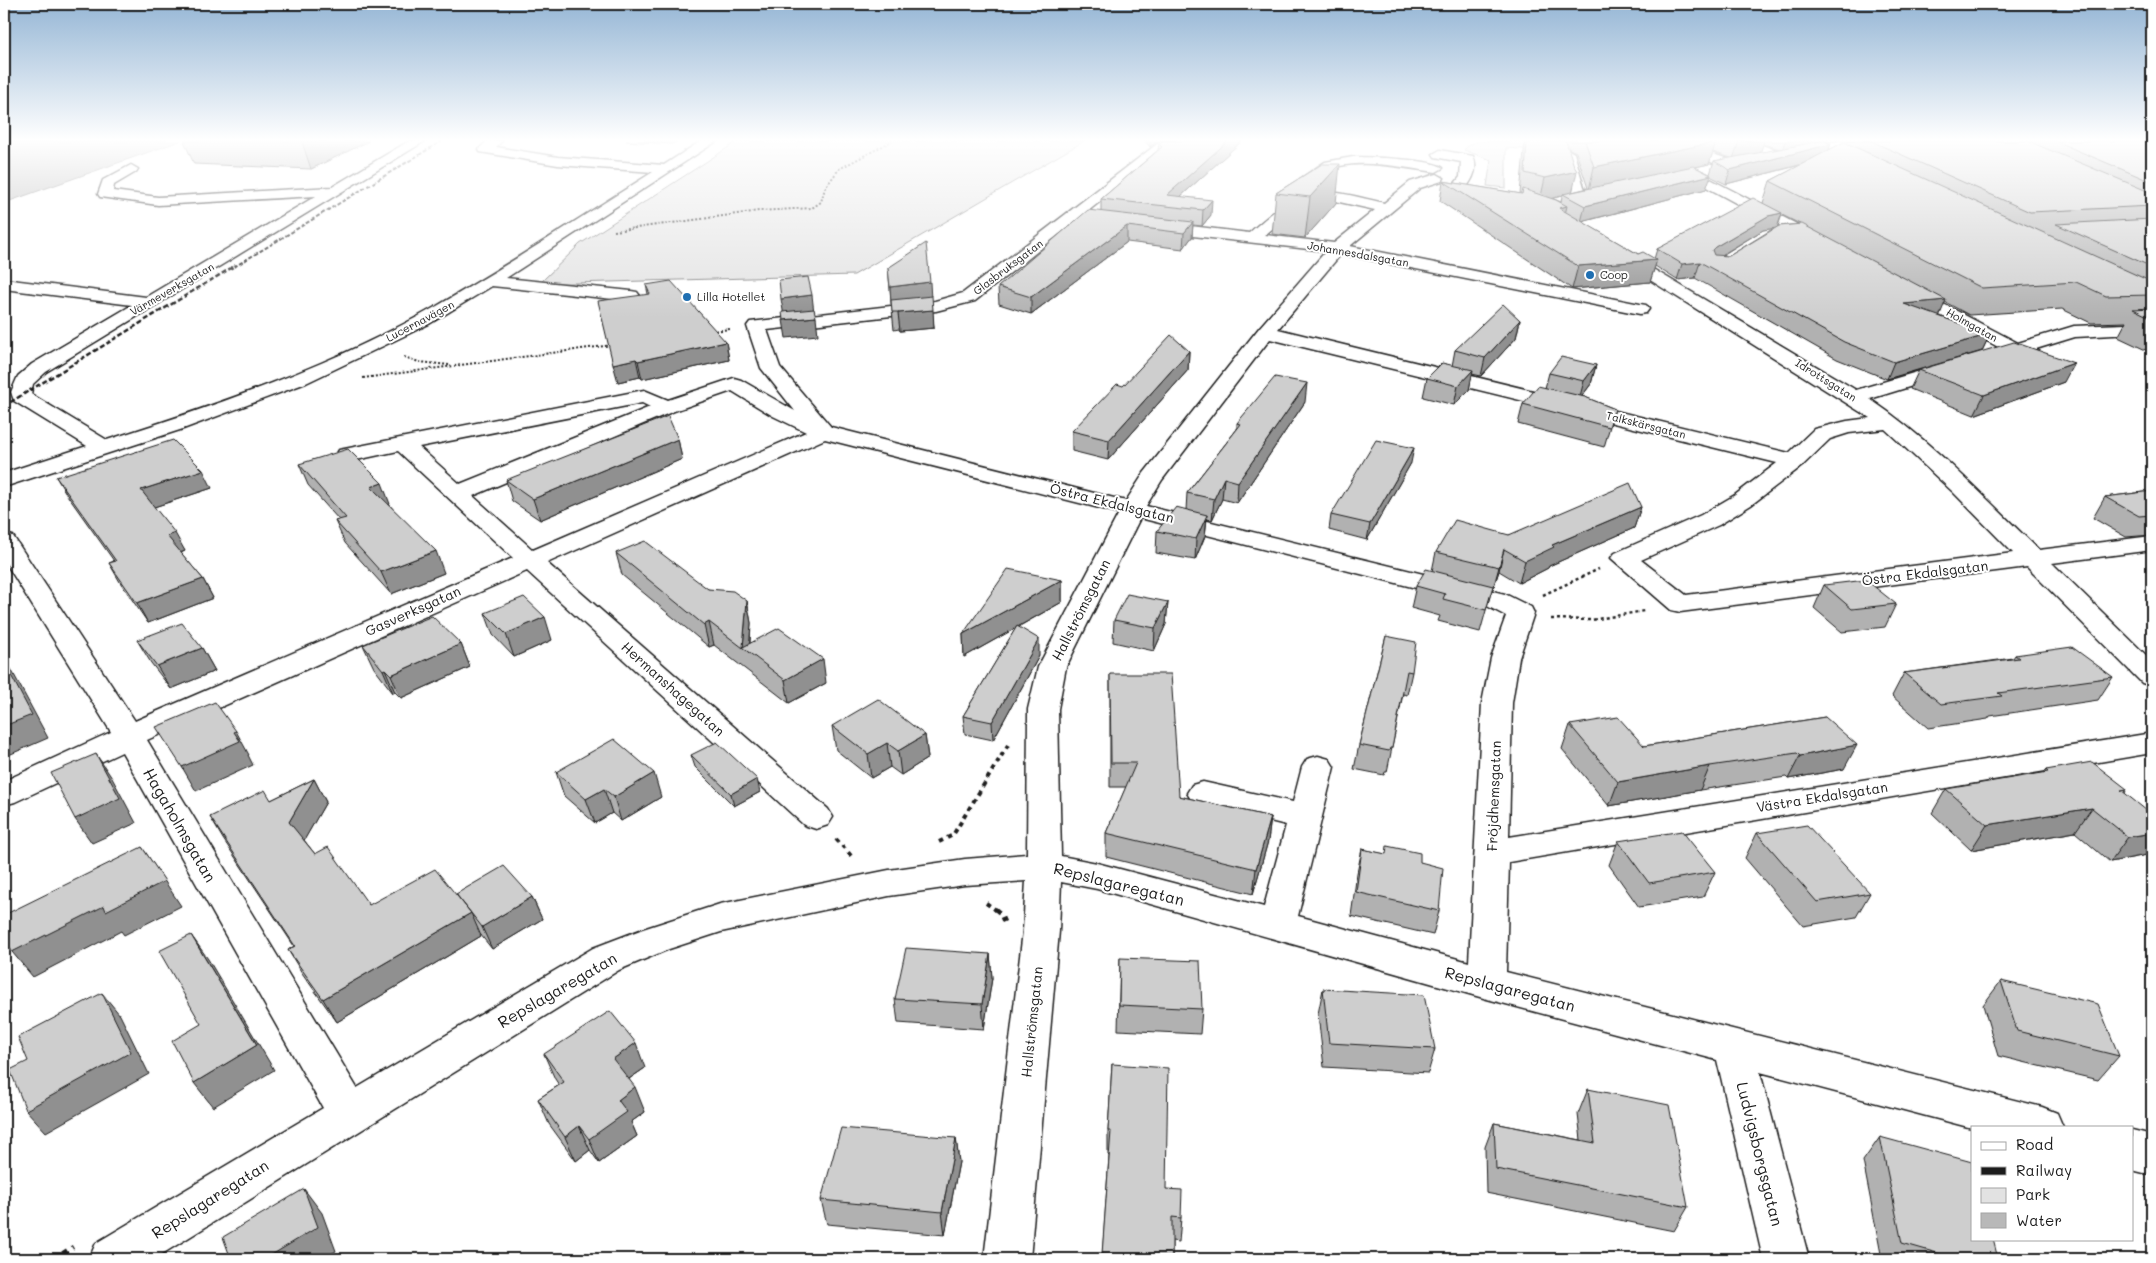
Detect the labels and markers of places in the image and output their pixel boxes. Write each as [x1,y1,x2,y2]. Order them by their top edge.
place label: Coop [1600,267,1628,282]
marker: Coop [1584,269,1596,281]
place label: Lilla Hotellet [697,289,765,304]
marker: Lilla Hotellet [681,291,693,303]

